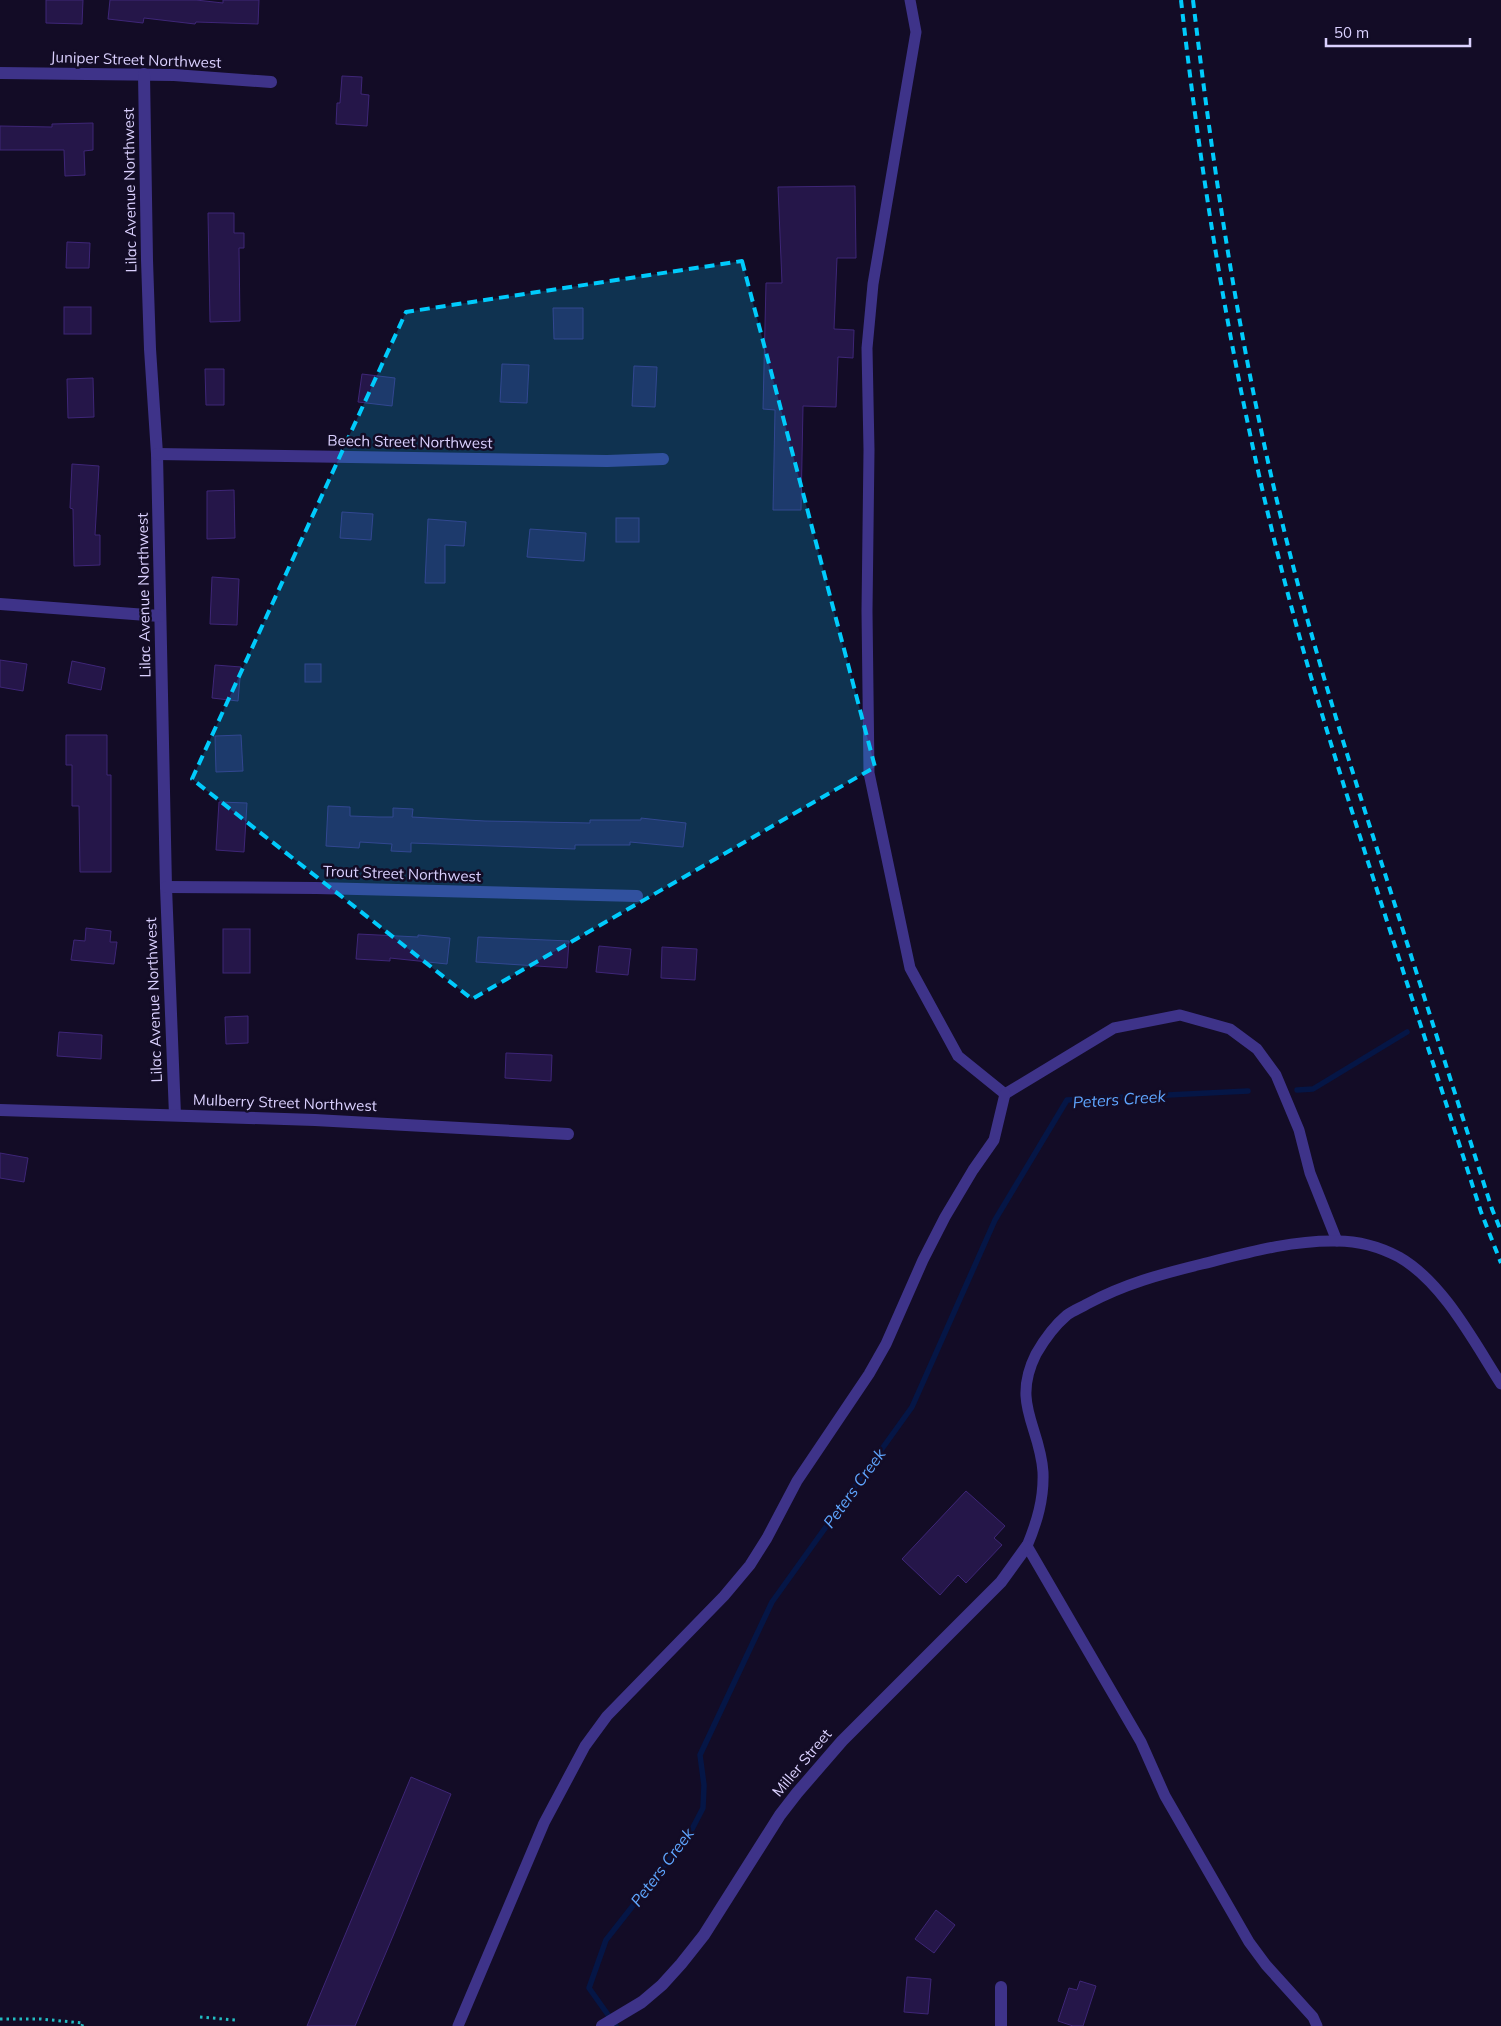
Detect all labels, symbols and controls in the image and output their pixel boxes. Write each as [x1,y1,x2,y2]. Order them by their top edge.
scale bar [1326,15,1470,47]
text: 50 m [1334,23,1369,42]
street label: Juniper Street Northwest [50,47,222,72]
street label: Lilac Avenue Northwest [119,107,140,273]
street label: Beech Street Northwest [327,431,493,452]
street label: Lilac Avenue Northwest [133,512,154,678]
street label: Trout Street Northwest [323,861,481,886]
street label: Lilac Avenue Northwest [141,917,166,1083]
water label: Peters Creek [1072,1086,1167,1112]
street label: Mulberry Street Northwest [193,1090,377,1115]
water label: Peters Creek [819,1444,890,1532]
street label: Miller Street [768,1725,835,1800]
water label: Peters Creek [626,1823,698,1910]

